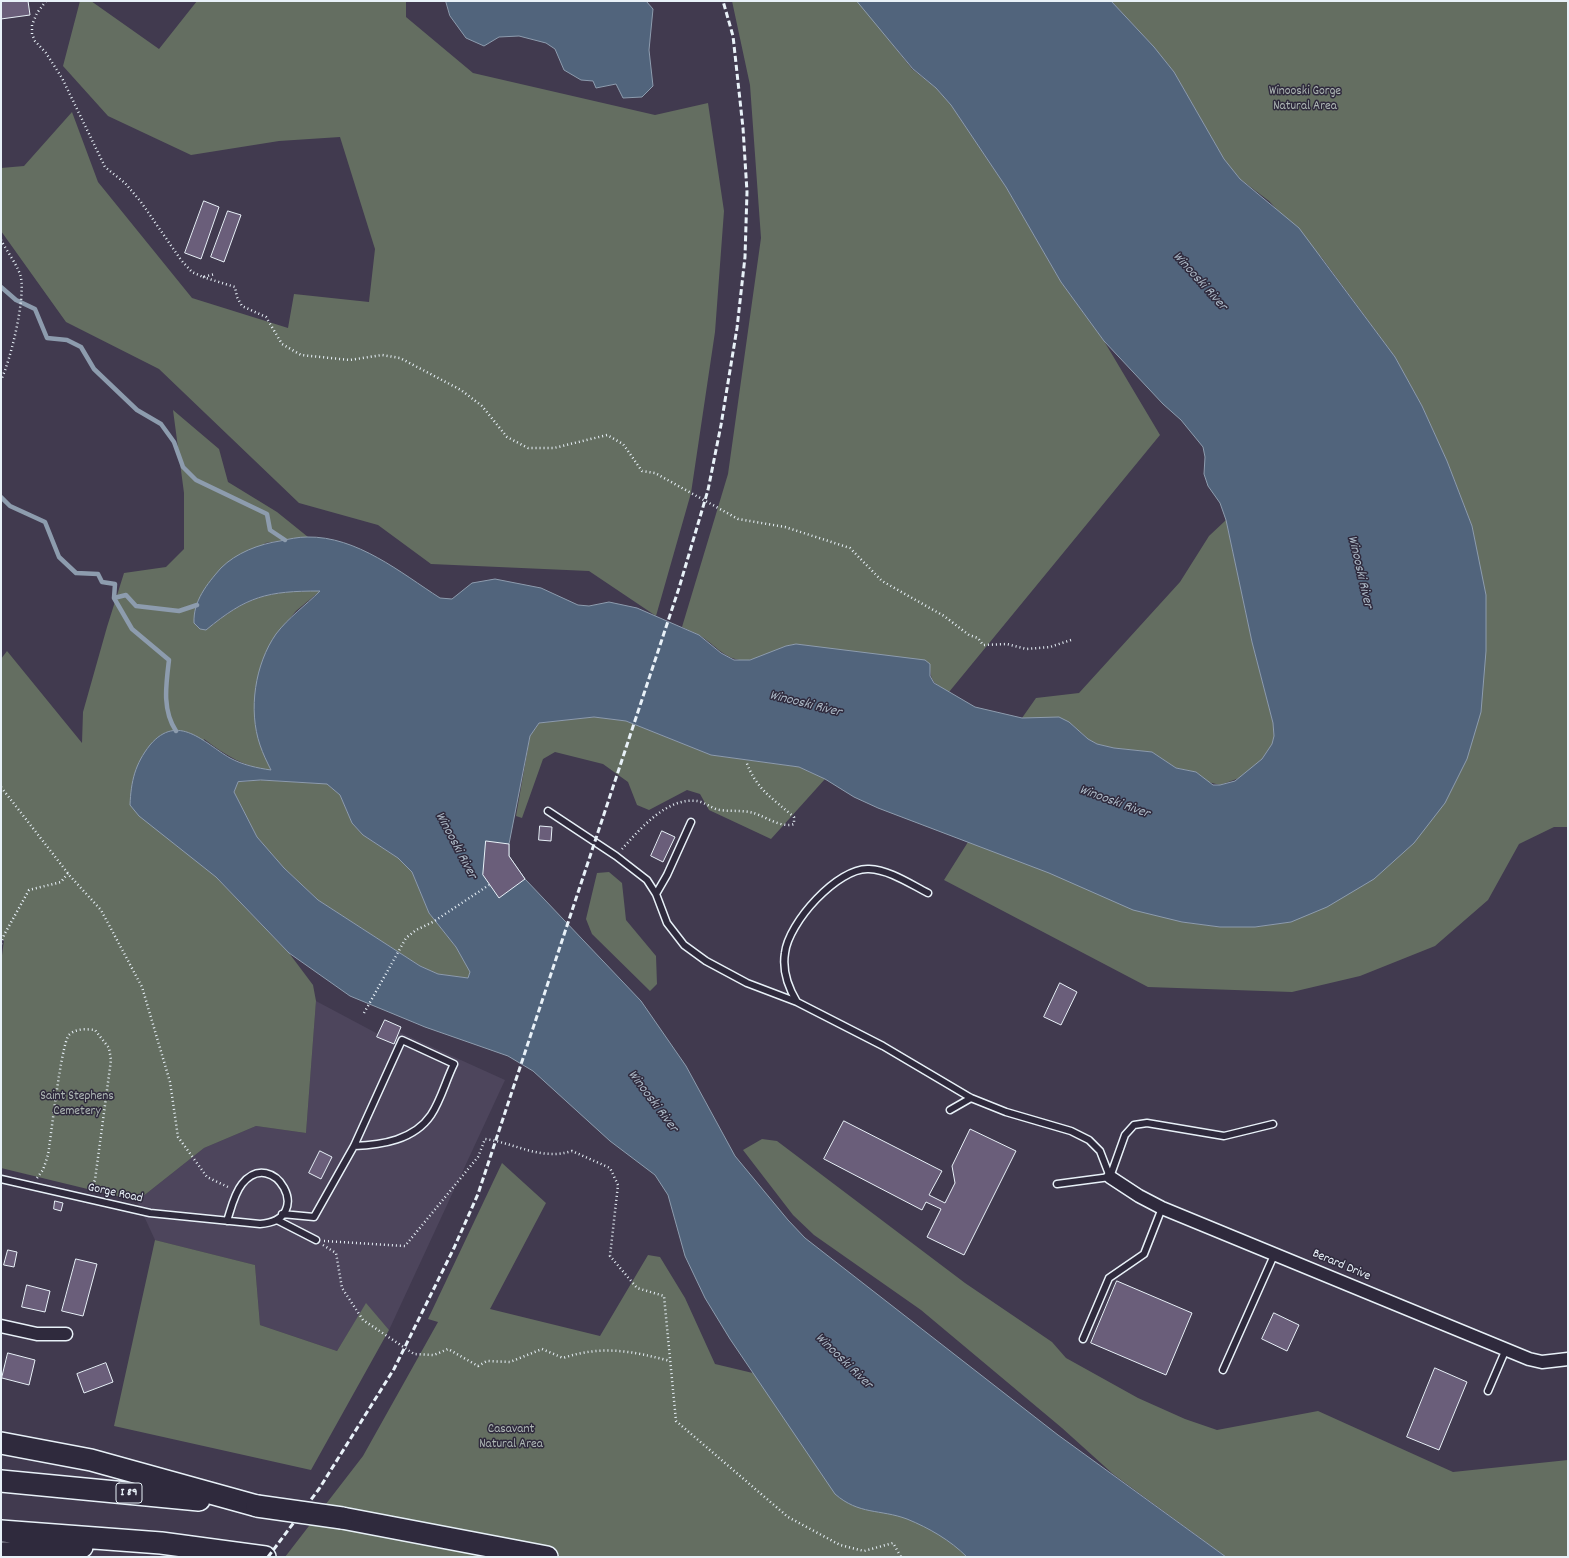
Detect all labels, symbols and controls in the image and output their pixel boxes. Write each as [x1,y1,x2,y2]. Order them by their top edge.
park label: Winooski Gorge Natural Area [1269,84,1341,115]
water label: Winooski River [1168,249,1230,315]
water label: Winooski River [1343,534,1375,610]
water label: Winooski River [767,688,843,722]
water label: Winooski River [1077,783,1151,823]
water label: Winooski River [430,810,480,882]
water label: Winooski River [623,1068,681,1136]
park label: Saint Stephens Cemetery [40,1089,114,1120]
street label: Gorge Road [86,1181,144,1207]
street label: Berard Drive [1310,1247,1372,1285]
water label: Winooski River [811,1330,875,1394]
park label: Casavant Natural Area [479,1422,543,1453]
road number: I 89 [116,1483,142,1503]

